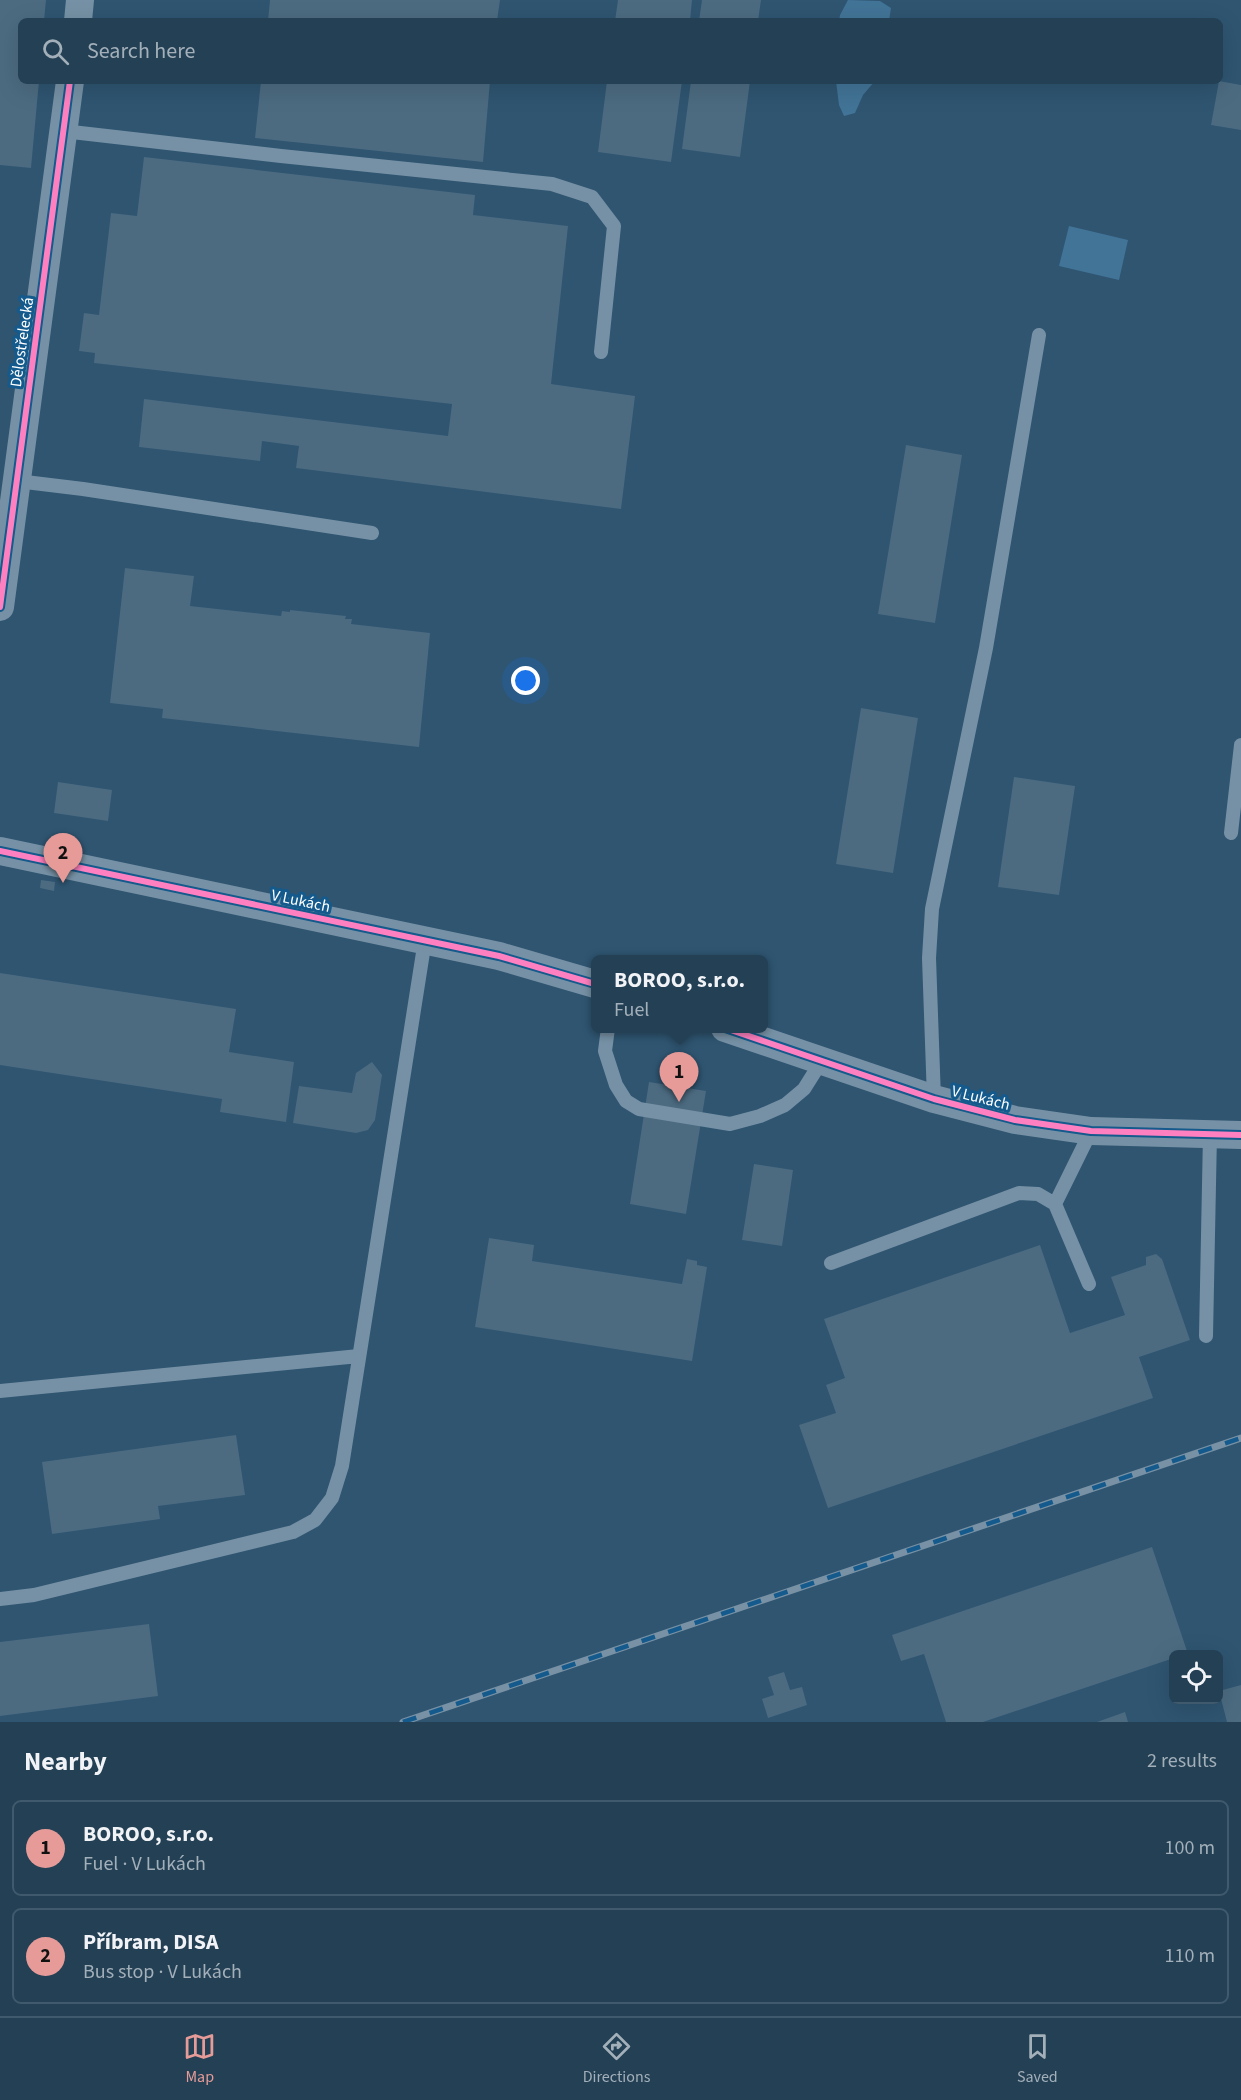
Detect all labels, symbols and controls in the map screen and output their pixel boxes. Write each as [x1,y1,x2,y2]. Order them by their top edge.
search box [18,18,1223,84]
icon: search [39,35,72,68]
text: Search here [87,35,195,67]
street label: Dělostřelecká [5,296,39,389]
your location [511,666,540,695]
pin: 2 [44,834,82,883]
street label: V Lukách [269,884,332,918]
popup [591,955,768,1033]
text: BOROO, s.r.o. [614,964,745,996]
text: Fuel [614,996,649,1024]
pin: 1 [660,1052,698,1102]
street label: V Lukách [949,1080,1012,1116]
map controls [1169,1650,1223,1704]
button: locate [1169,1650,1223,1704]
text: Nearby [24,1743,107,1780]
text: 2 results [1147,1747,1217,1775]
text: BOROO, s.r.o. [83,1818,214,1850]
text: 1 [40,1834,51,1862]
text: 100 m [1165,1834,1215,1862]
text: Fuel · V Lukách [83,1850,206,1878]
text: Příbram, DISA [83,1926,219,1958]
text: 2 [40,1942,51,1970]
text: 110 m [1165,1942,1215,1970]
text: Bus stop · V Lukách [83,1958,242,1986]
tab: Map [183,2030,216,2088]
tab: Directions [583,2030,650,2088]
tab: Saved [1017,2030,1058,2088]

